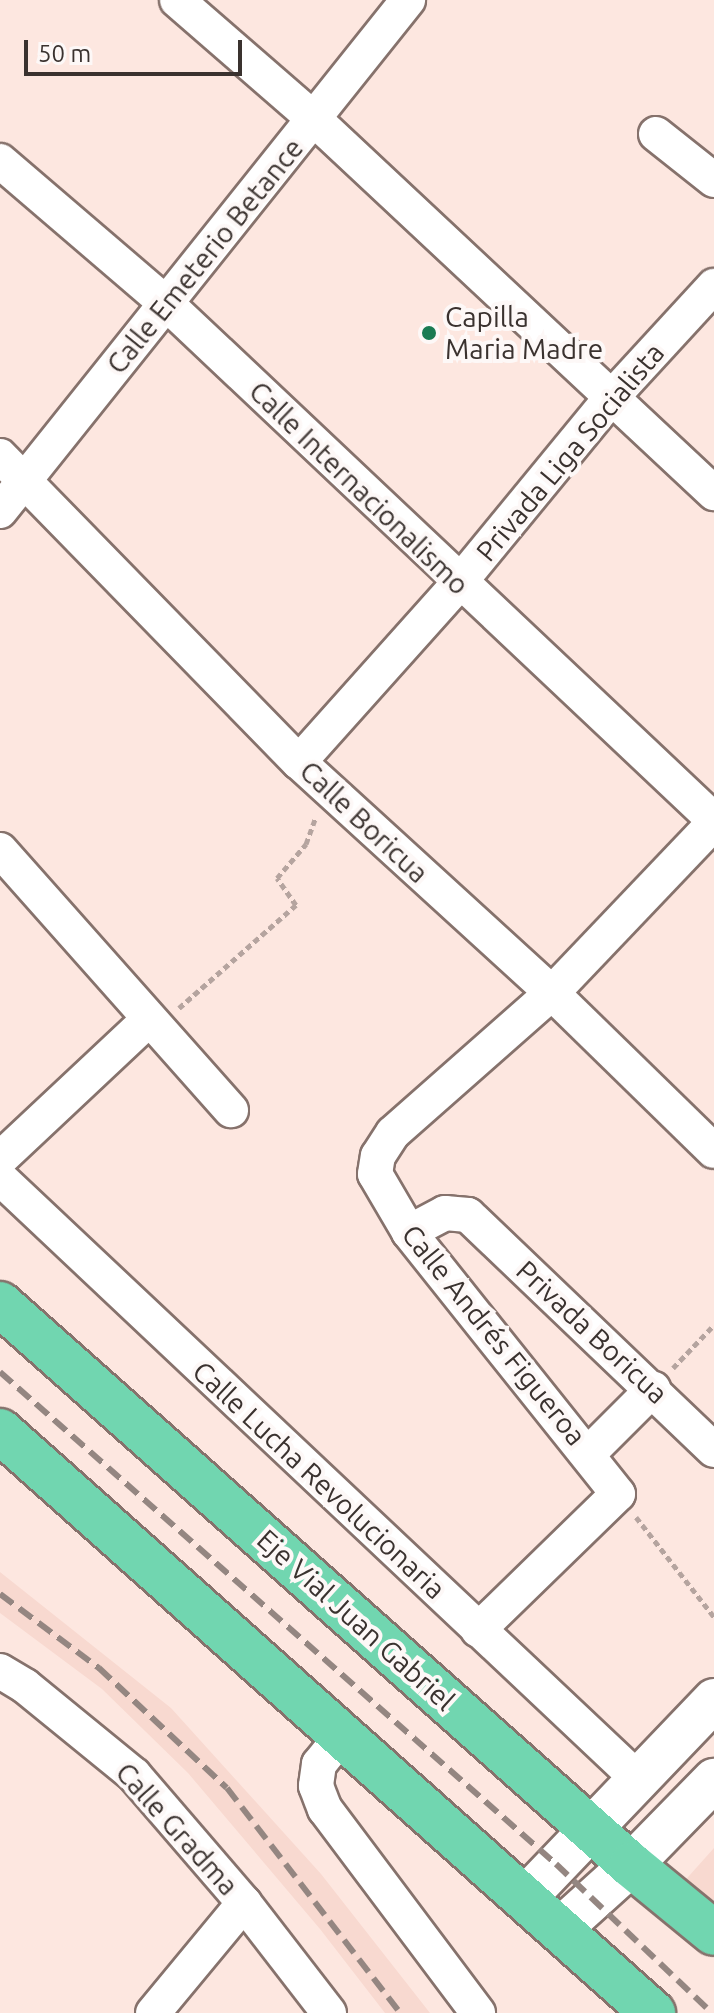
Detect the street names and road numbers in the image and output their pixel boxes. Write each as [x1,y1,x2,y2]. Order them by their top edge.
street label: Calle Emeterio Betance [100,132,310,380]
street label: Privada Liga Socialista [469,336,671,568]
street label: Calle Internacionalismo [242,374,476,602]
street label: Calle Boricua [293,754,435,890]
street label: Calle Andrés Figueroa [395,1218,593,1452]
street label: Privada Boricua [509,1253,675,1411]
street label: Calle Lucha Revolucionaria [186,1354,452,1606]
street label: Eje Vial Juan Gabriel [250,1523,462,1717]
street label: Calle Gradma [109,1756,245,1902]

